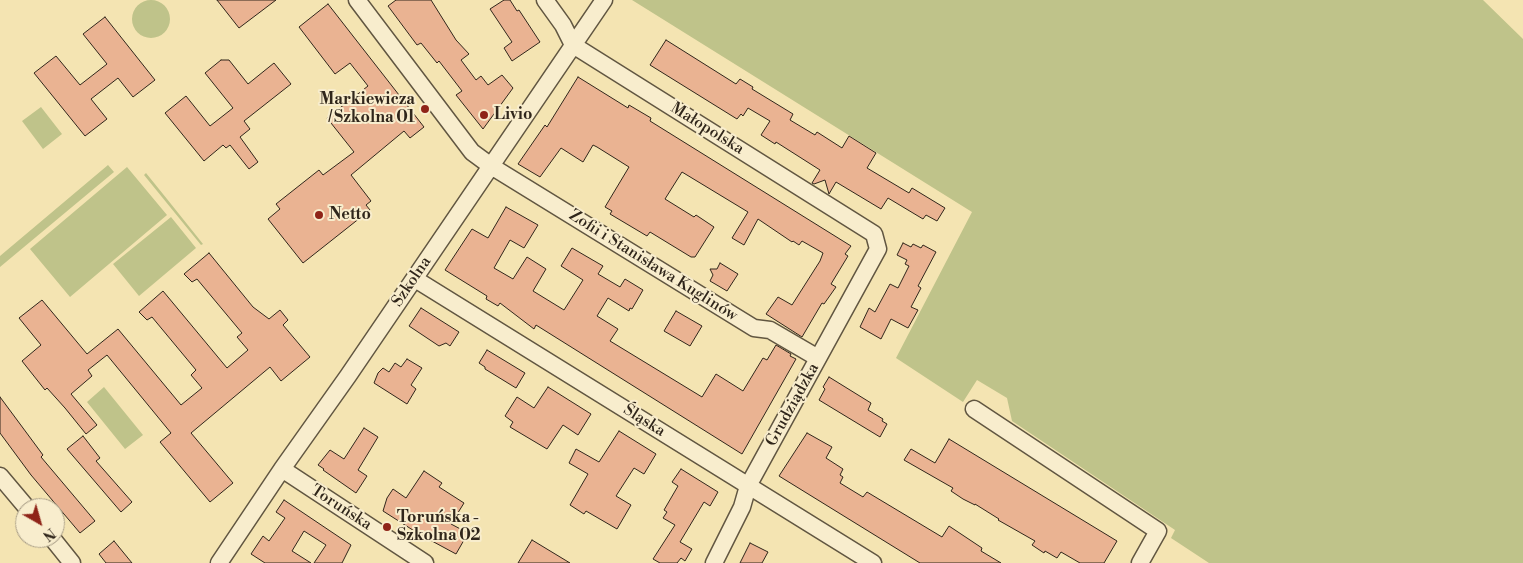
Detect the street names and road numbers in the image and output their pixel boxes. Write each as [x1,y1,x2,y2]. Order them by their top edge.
street label: Małopolska [667,99,747,159]
street label: Zofii i Stanisława Kuglinów [565,206,741,326]
street label: Szkolna [388,253,436,311]
street label: Grudziądzka [762,360,824,450]
street label: Śląska [619,401,669,441]
street label: Toruńska [307,481,375,535]

